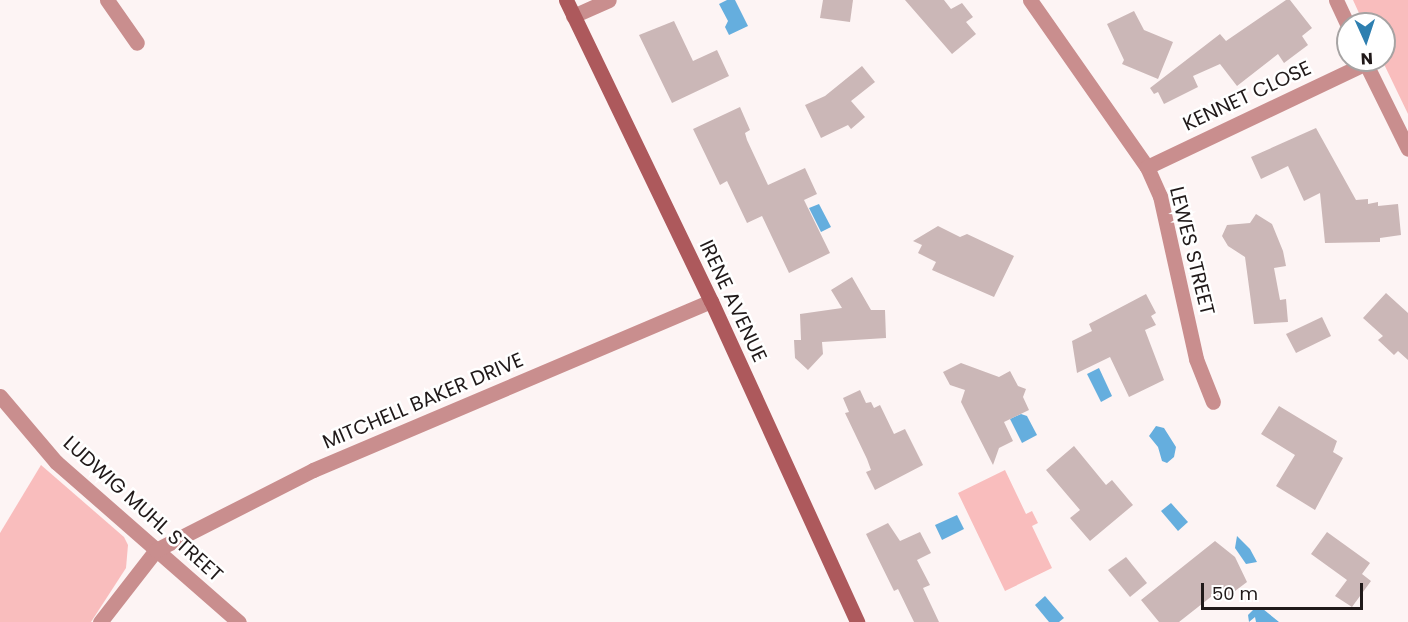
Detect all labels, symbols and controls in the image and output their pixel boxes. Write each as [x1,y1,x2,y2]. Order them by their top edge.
north arrow [1336,12,1396,72]
text: N [1360,47,1373,70]
street label: KENNET CLOSE [1179,56,1315,136]
street label: LEWES STREET [1164,184,1220,318]
street label: IRENE AVENUE [694,236,772,366]
street label: MITCHELL BAKER DRIVE [319,348,527,454]
street label: LUDWIG MUHL STREET [58,431,228,587]
scale bar [1204,571,1366,609]
text: 50 m [1212,581,1258,606]

